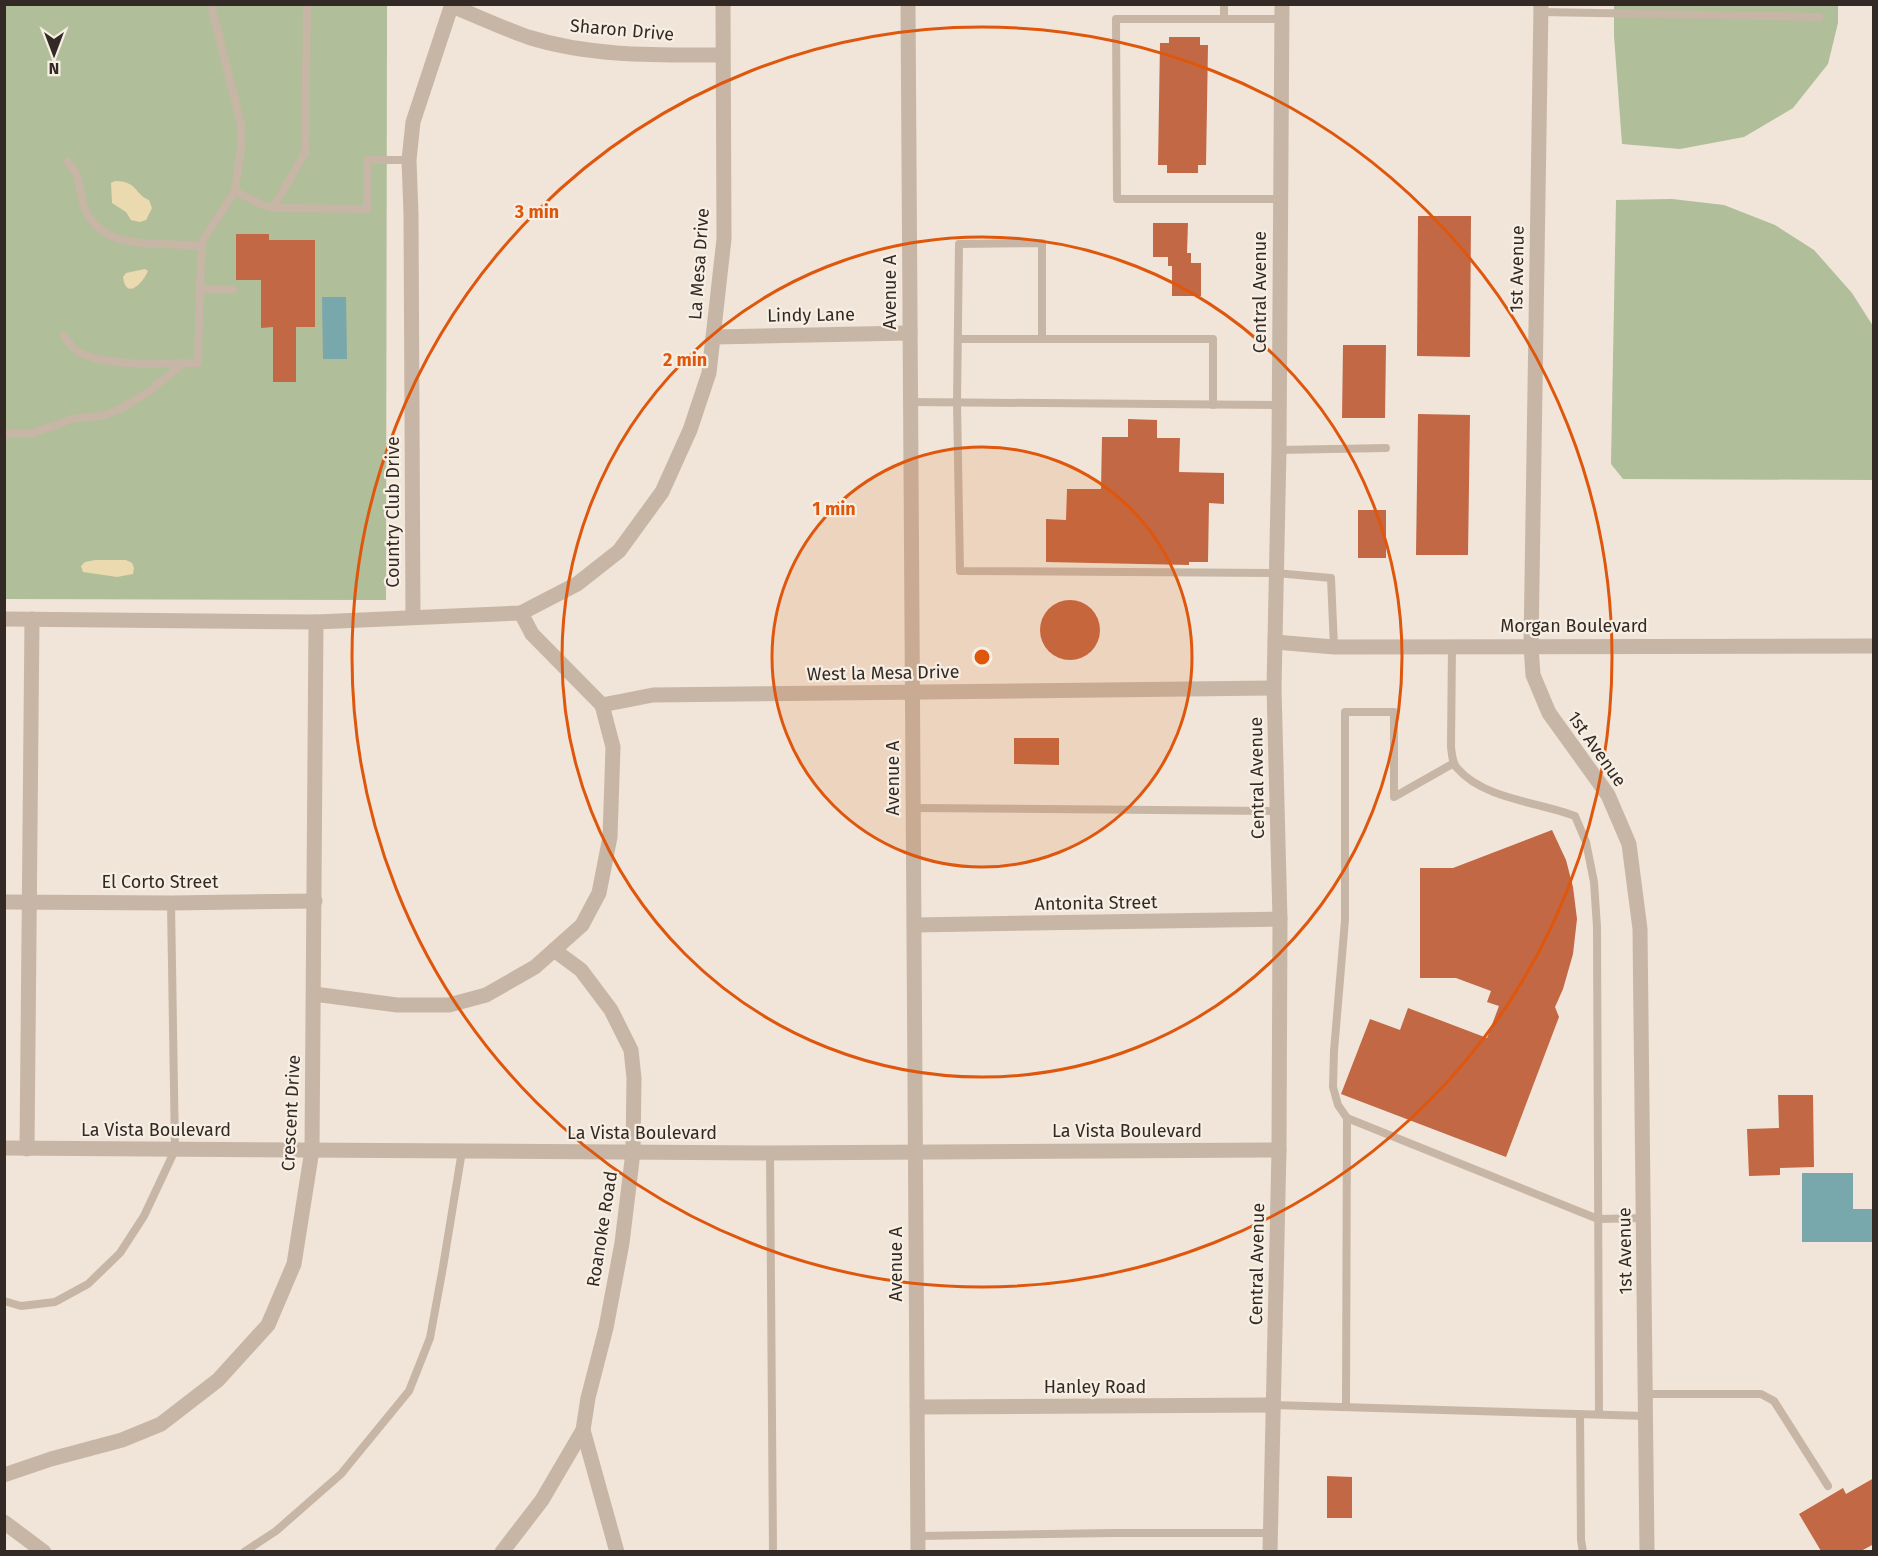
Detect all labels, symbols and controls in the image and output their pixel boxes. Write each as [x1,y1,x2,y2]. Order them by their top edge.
street label: Sharon Drive [569,14,675,46]
north arrow [24,24,84,84]
text: N [49,59,59,78]
text: 3 min [514,201,559,223]
street label: La Mesa Drive [684,207,714,321]
street label: 1st Avenue [1505,225,1529,313]
street label: Central Avenue [1249,231,1271,353]
street label: Avenue A [879,254,901,329]
street label: Lindy Lane [767,303,855,327]
text: 2 min [663,349,707,371]
street label: Country Club Drive [382,436,404,588]
text: 1 min [812,498,856,520]
street label: Morgan Boulevard [1500,615,1648,637]
centre of rings [972,647,992,667]
street label: West la Mesa Drive [806,661,960,685]
street label: 1st Avenue [1563,707,1631,791]
street label: Central Avenue [1245,717,1269,839]
street label: Avenue A [882,740,904,815]
street label: El Corto Street [101,871,219,893]
street label: Antonita Street [1034,891,1158,915]
street label: Crescent Drive [277,1054,305,1172]
street label: La Vista Boulevard [81,1119,231,1141]
street label: La Vista Boulevard [1052,1120,1202,1142]
street label: La Vista Boulevard [567,1122,717,1144]
street label: Roanoke Road [582,1170,622,1288]
street label: Central Avenue [1245,1203,1269,1325]
street label: 1st Avenue [1613,1207,1637,1295]
street label: Avenue A [885,1226,907,1301]
street label: Hanley Road [1044,1376,1146,1398]

